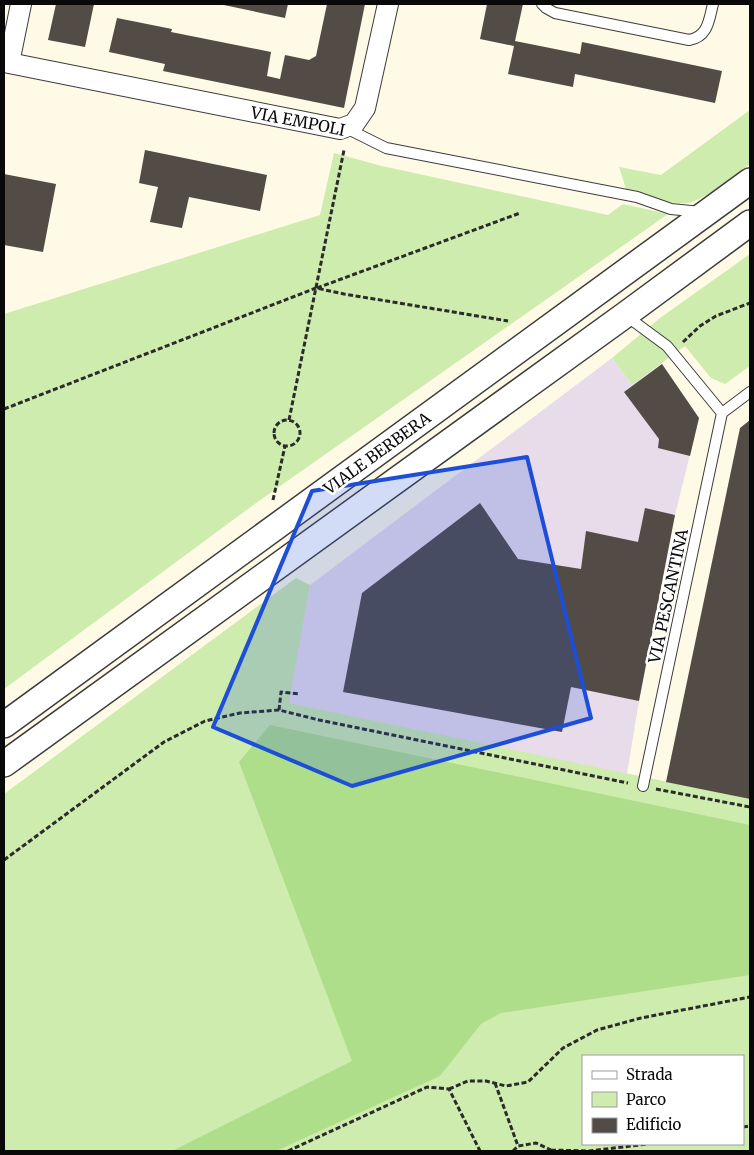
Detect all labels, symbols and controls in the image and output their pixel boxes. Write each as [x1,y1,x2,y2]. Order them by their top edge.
street label: VIA EMPOLI [248,102,347,140]
street label: VIALE BERBERA [319,407,435,499]
street label: VIA PESCANTINA [644,526,692,666]
legend [582,1055,744,1145]
text: Strada [626,1065,673,1084]
text: Parco [626,1090,666,1109]
text: Edificio [626,1115,682,1134]

